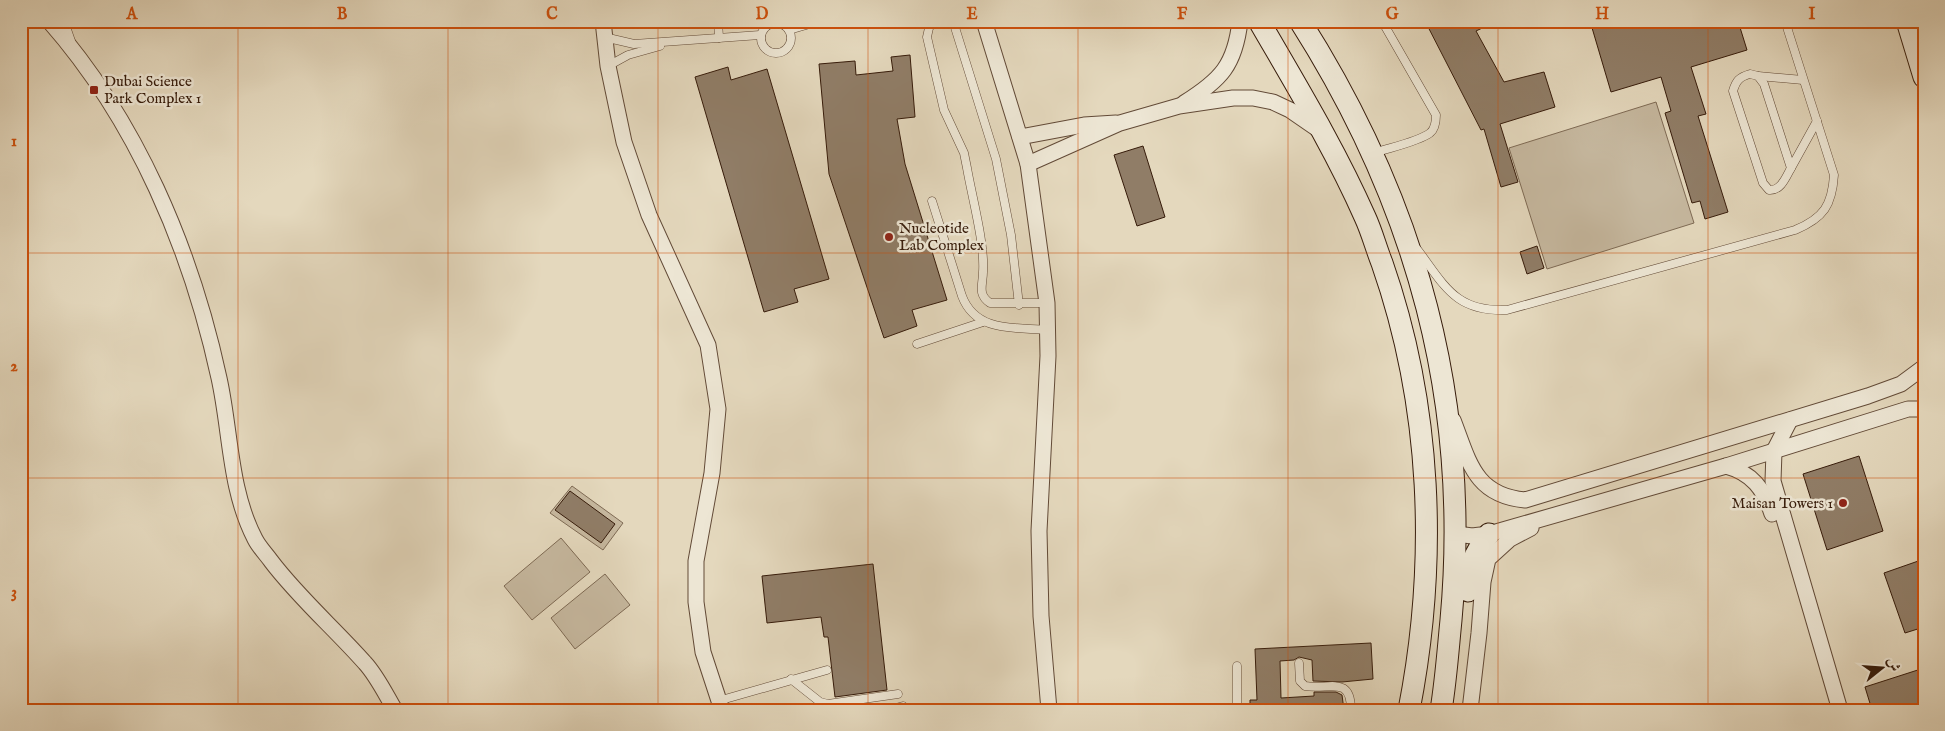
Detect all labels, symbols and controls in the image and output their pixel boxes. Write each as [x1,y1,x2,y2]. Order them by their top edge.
text: A [126,5,139,25]
text: B [337,5,348,25]
text: C [546,5,558,25]
text: D [756,5,769,25]
text: E [966,5,978,25]
text: F [1177,5,1188,25]
text: G [1386,5,1399,25]
text: H [1595,5,1609,25]
text: I [1809,5,1816,25]
place label: Dubai Science Park Complex 1 [104,72,201,108]
marker: Dubai Science Park Complex 1 [88,84,100,96]
text: 1 [11,132,17,152]
place label: Nucleotide Lab Complex [899,219,985,255]
marker: Nucleotide Lab Complex [883,231,895,243]
text: 2 [10,357,18,377]
place label: Maisan Towers 1 [1732,494,1833,513]
marker: Maisan Towers 1 [1837,497,1849,509]
text: 3 [11,583,17,603]
north arrow [1858,644,1908,694]
text: ش [1883,655,1904,674]

